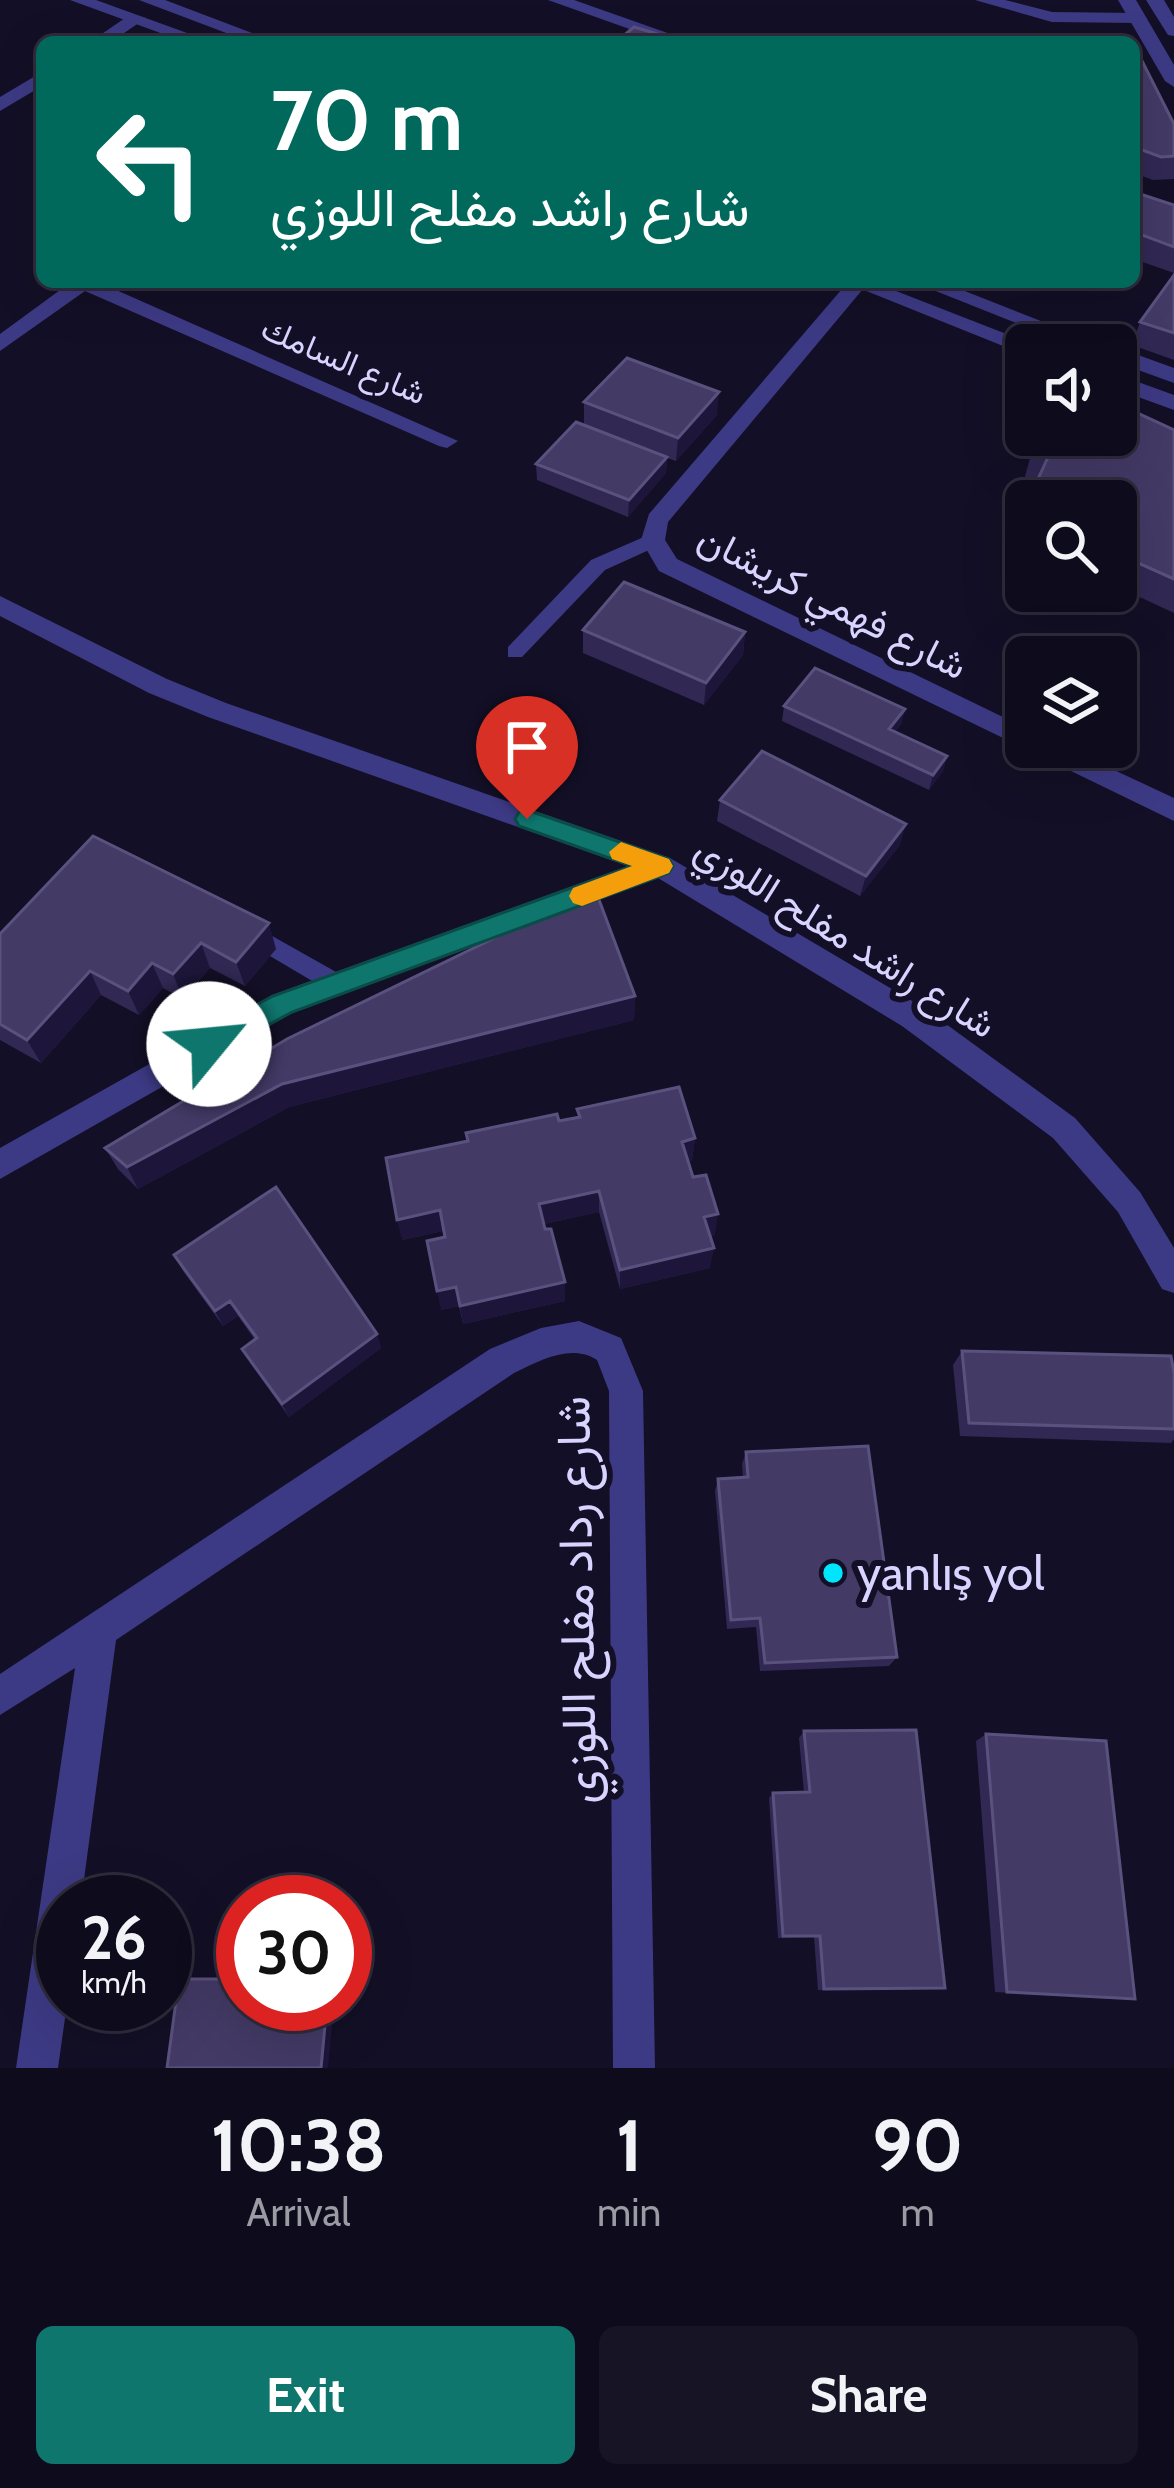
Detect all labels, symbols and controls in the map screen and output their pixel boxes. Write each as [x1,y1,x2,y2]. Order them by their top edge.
text: 70 m [270,69,463,171]
icon: left [72,84,228,240]
text: شارع راشد مفلح اللوزي [270,174,750,240]
street label: شارع السامك [254,307,432,415]
map controls [1005,324,1137,768]
button: sound [1005,324,1137,456]
button: search [1005,480,1137,612]
street label: شارع فهمي كريشان [687,513,976,697]
button: layers [1005,636,1137,768]
pin [476,696,578,819]
icon: arrive [494,714,560,780]
street label: شارع راشد مفلح اللوزي [682,824,1006,1055]
position arrow [146,981,272,1107]
street label: شارع رداد مفلح اللوزي [543,1395,619,1805]
place label: yanlış yol [857,1544,1045,1602]
marker: yanlış yol [820,1560,846,1586]
speed limit sign: 30 [216,1875,372,2031]
text: 26 [81,1901,147,1974]
text: km/h [81,1964,147,2001]
text: 10:38 [211,2102,386,2189]
text: 1 [616,2102,642,2189]
text: 90 [872,2102,963,2189]
text: Arrival [247,2188,350,2236]
text: min [597,2188,661,2236]
text: m [901,2188,935,2236]
button: Exit [36,2326,575,2464]
button: Share [599,2326,1138,2464]

